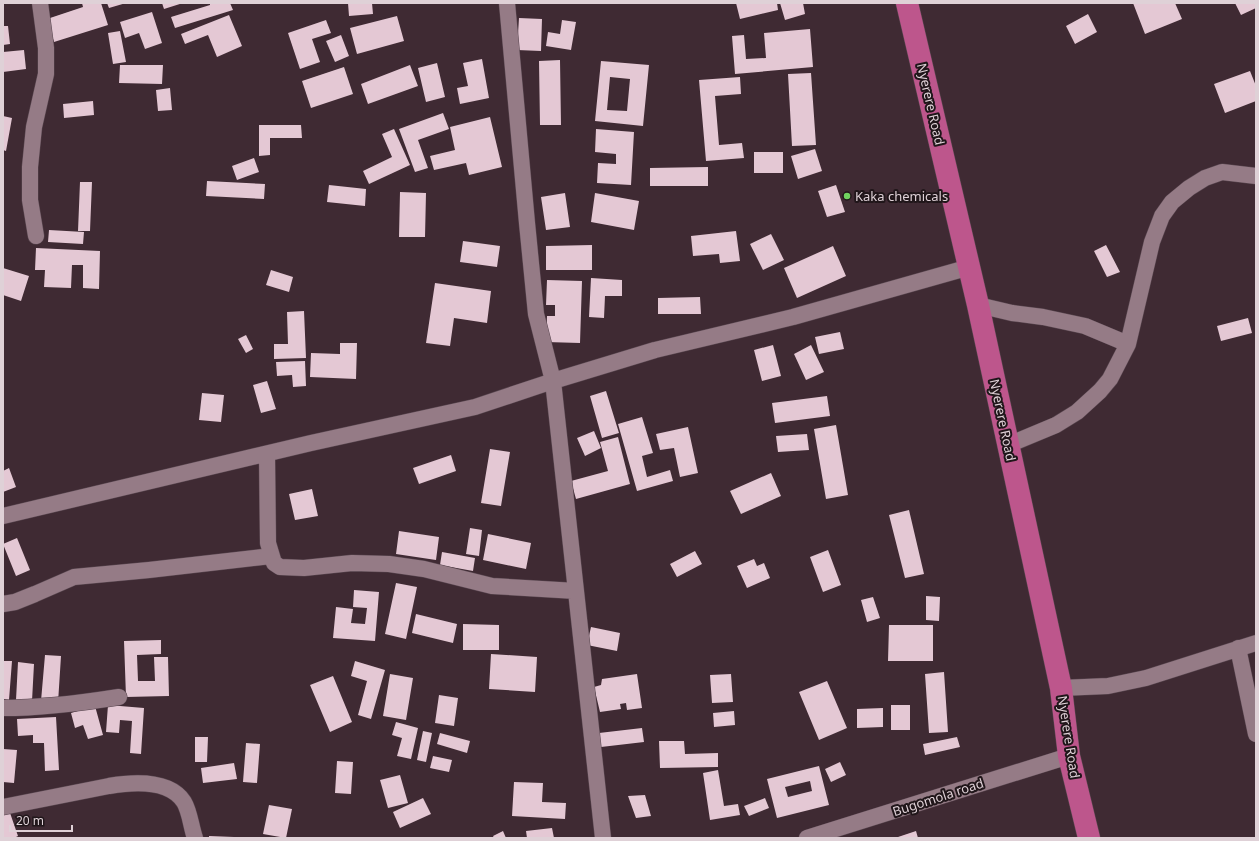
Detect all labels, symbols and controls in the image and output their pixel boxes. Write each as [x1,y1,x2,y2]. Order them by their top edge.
street label: Nyerere Road [913,61,949,147]
place label: Kaka chemicals [855,187,948,205]
marker: Kaka chemicals [842,191,852,201]
street label: Nyerere Road [986,377,1020,463]
street label: Nyerere Road [1054,694,1084,780]
street label: Bugomola road [890,774,986,820]
scale bar [10,807,72,833]
text: 20 m [16,812,44,829]

